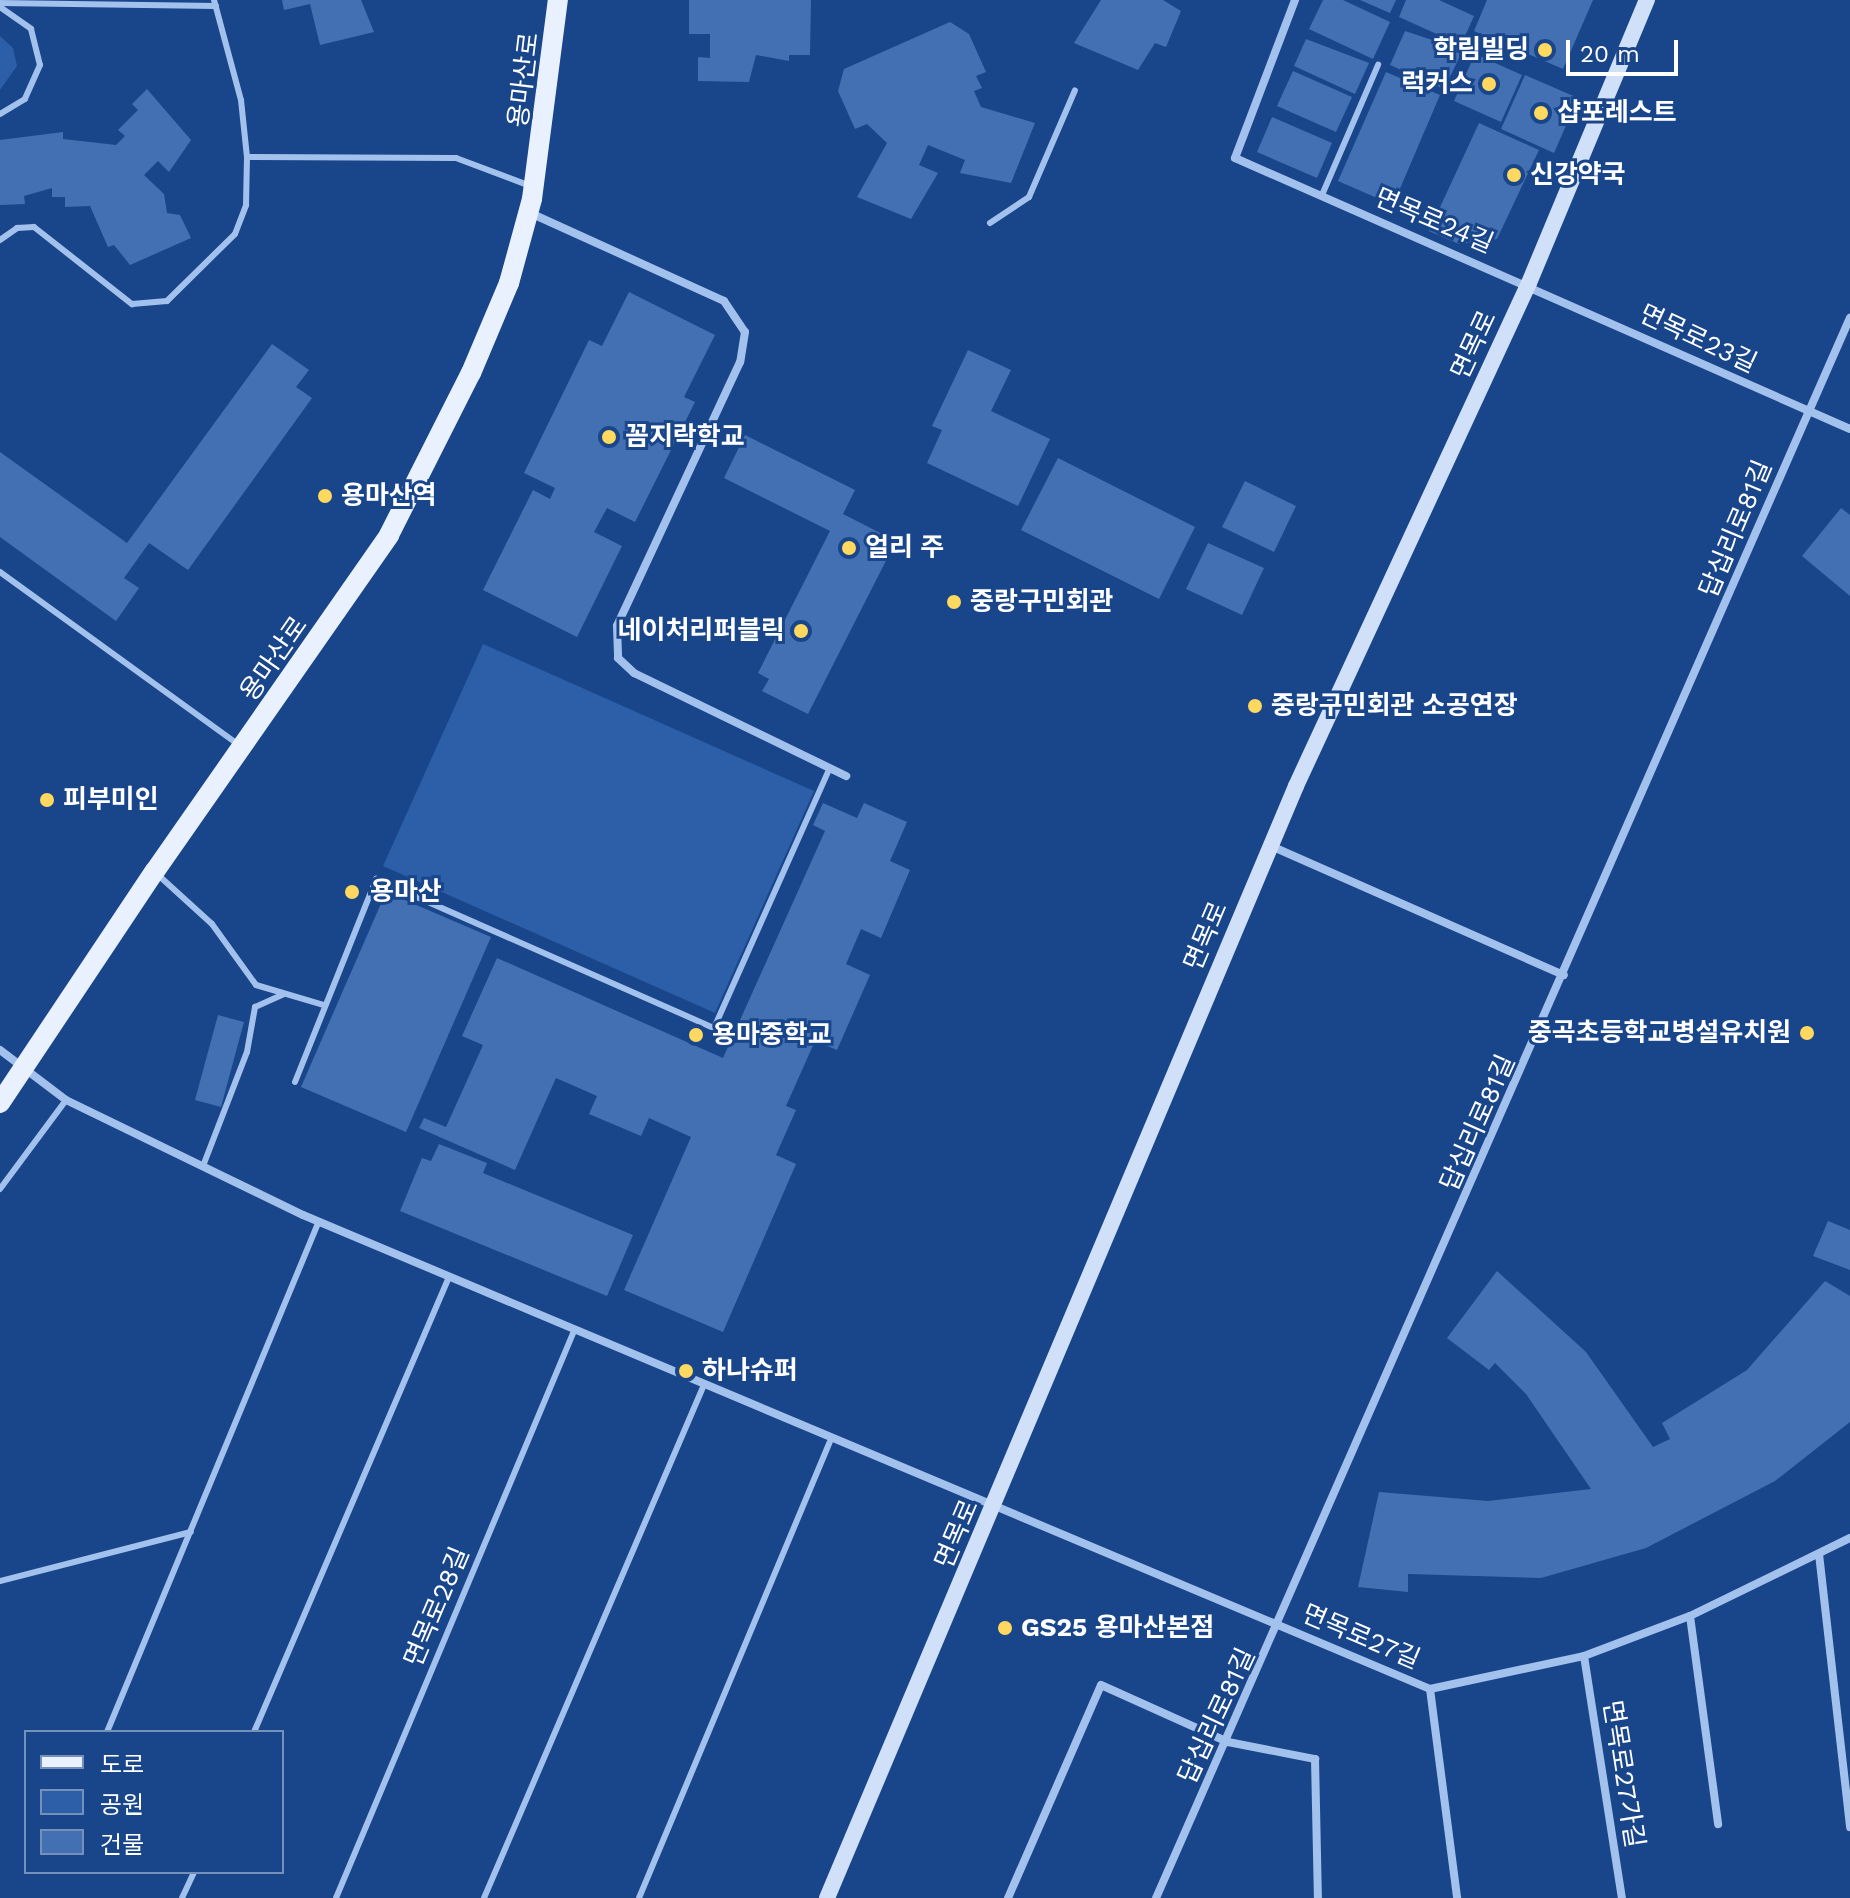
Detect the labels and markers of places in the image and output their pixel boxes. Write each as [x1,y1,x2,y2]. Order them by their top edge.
place label: 학림빌딩 [1433,34,1529,66]
marker: 학림빌딩 [1536,41,1554,59]
place label: 럭커스 [1401,68,1473,100]
marker: 럭커스 [1480,75,1498,93]
place label: 샵포레스트 [1557,97,1677,129]
marker: 샵포레스트 [1532,104,1550,122]
place label: 신강약국 [1530,159,1626,191]
marker: 신강약국 [1505,166,1523,184]
place label: 꼼지락학교 [625,421,745,453]
marker: 꼼지락학교 [600,428,618,446]
place label: 용마산역 [341,480,437,512]
marker: 용마산역 [316,487,334,505]
place label: 얼리 주 [865,532,944,564]
marker: 얼리 주 [840,539,858,557]
place label: 중랑구민회관 [970,586,1114,618]
marker: 중랑구민회관 [945,593,963,611]
place label: 네이처리퍼블릭 [618,615,785,647]
marker: 네이처리퍼블릭 [792,622,810,640]
place label: 중랑구민회관 소공연장 [1271,690,1518,722]
marker: 중랑구민회관 소공연장 [1246,697,1264,715]
place label: 피부미인 [63,784,159,816]
marker: 피부미인 [38,791,56,809]
place label: 용마산 [370,876,442,908]
marker: 용마산 [341,881,363,903]
place label: 중곡초등학교병설유치원 [1528,1017,1791,1049]
place label: 용마중학교 [712,1019,832,1051]
marker: 중곡초등학교병설유치원 [1798,1024,1816,1042]
marker: 용마중학교 [687,1026,705,1044]
place label: 하나슈퍼 [702,1355,798,1387]
marker: 하나슈퍼 [677,1362,695,1380]
place label: GS25 용마산본점 [1021,1612,1214,1644]
marker: GS25 용마산본점 [996,1619,1014,1637]

